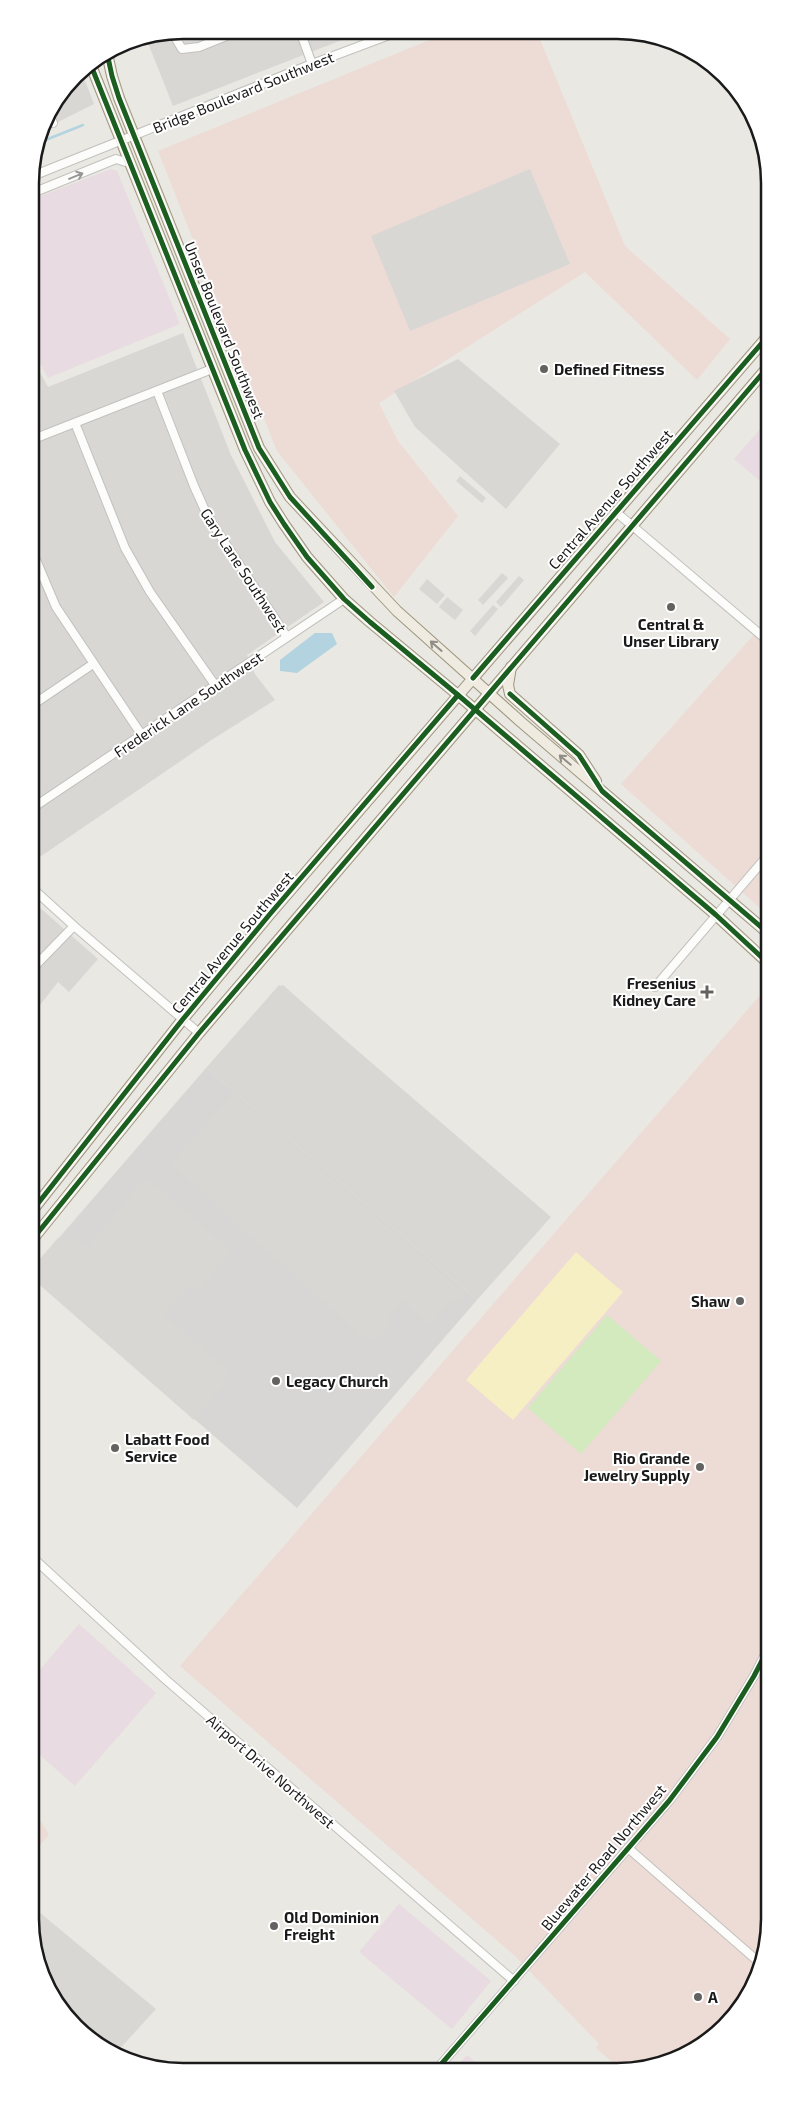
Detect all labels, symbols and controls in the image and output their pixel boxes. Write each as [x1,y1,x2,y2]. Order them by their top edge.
street label: Bridge Boulevard Southwest [150,47,336,137]
one-way arrow [67,171,83,180]
street label: Unser Boulevard Southwest [181,239,269,422]
place label: Defined Fitness [554,360,664,378]
marker: Defined Fitness [538,363,550,375]
street label: Central Avenue Southwest [544,425,676,573]
street label: Gary Lane Southwest [197,505,291,636]
marker: Central & Unser Library [665,601,677,613]
place label: Central & Unser Library [623,615,719,651]
one-way arrow [430,640,443,651]
street label: Frederick Lane Southwest [110,647,266,761]
one-way arrow [559,754,572,765]
street label: Central Avenue Southwest [167,867,297,1017]
place label: Fresenius Kidney Care [612,974,696,1010]
marker: Fresenius Kidney Care [700,985,714,999]
place label: Shaw [691,1292,730,1310]
marker: Shaw [734,1295,746,1307]
place label: Legacy Church [286,1372,388,1391]
marker: Legacy Church [270,1375,282,1387]
place label: Labatt Food Service [125,1430,209,1465]
marker: Labatt Food Service [109,1442,121,1454]
place label: Rio Grande Jewelry Supply [583,1449,691,1485]
marker: Rio Grande Jewelry Supply [694,1461,706,1473]
street label: Airport Drive Northwest [203,1711,339,1832]
street label: Bluewater Road Northwest [537,1780,669,1934]
place label: Old Dominion Freight [284,1908,379,1943]
marker: Old Dominion Freight [268,1920,280,1932]
place label: A [708,1988,718,2006]
marker: A [692,1991,704,2003]

